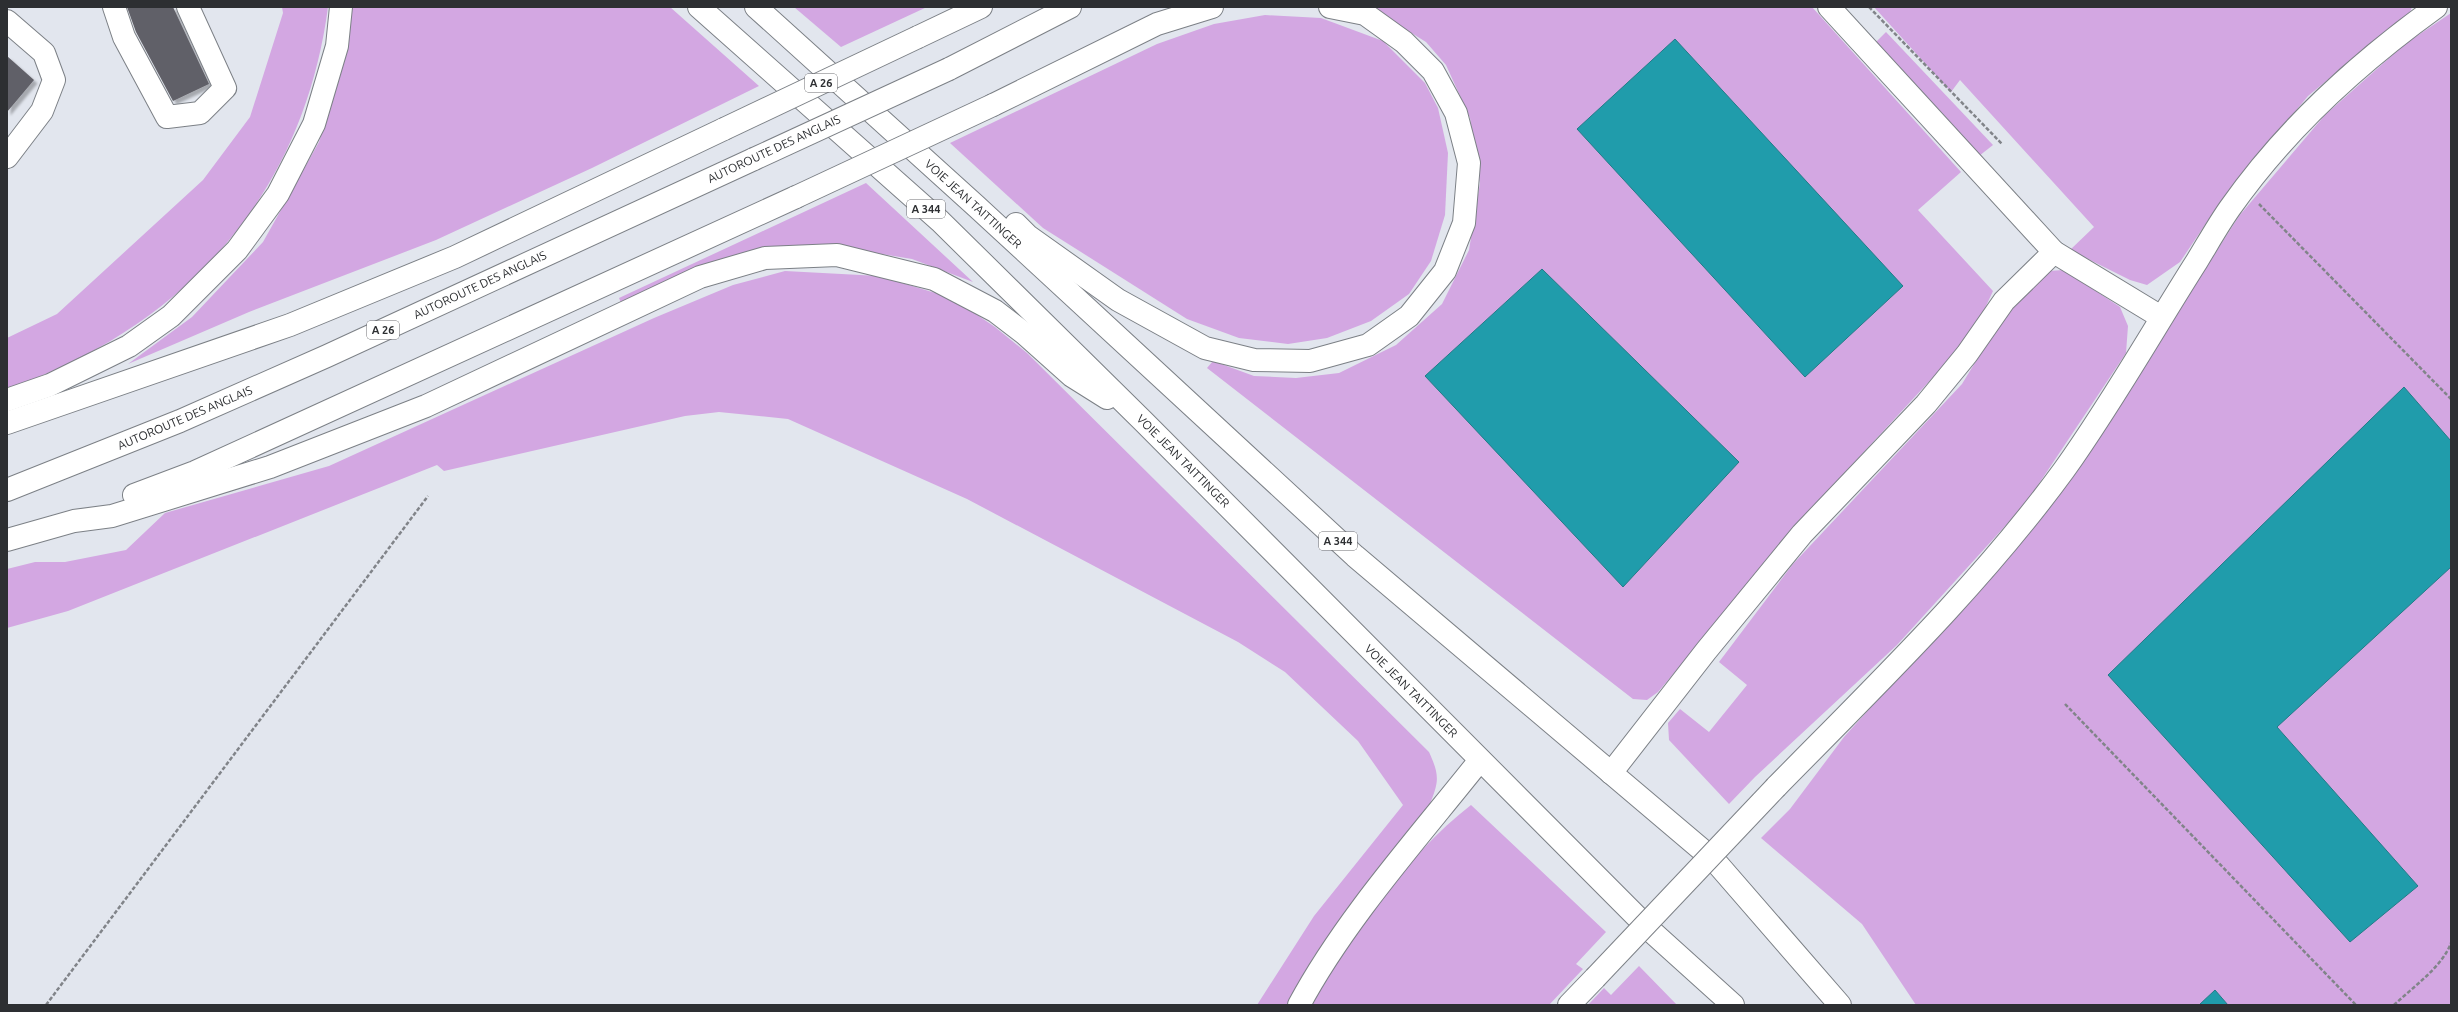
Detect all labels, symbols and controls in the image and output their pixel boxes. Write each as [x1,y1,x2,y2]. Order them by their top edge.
road number: A 26 [805,74,837,92]
street label: AUTOROUTE DES ANGLAIS [705,112,842,185]
street label: VOIE JEAN TAITTINGER [922,157,1025,251]
road number: A 344 [907,200,945,218]
street label: AUTOROUTE DES ANGLAIS [411,248,548,321]
road number: A 26 [367,321,399,339]
street label: AUTOROUTE DES ANGLAIS [116,383,254,452]
street label: VOIE JEAN TAITTINGER [1134,412,1233,510]
road number: A 344 [1319,532,1357,550]
street label: VOIE JEAN TAITTINGER [1362,642,1461,740]

